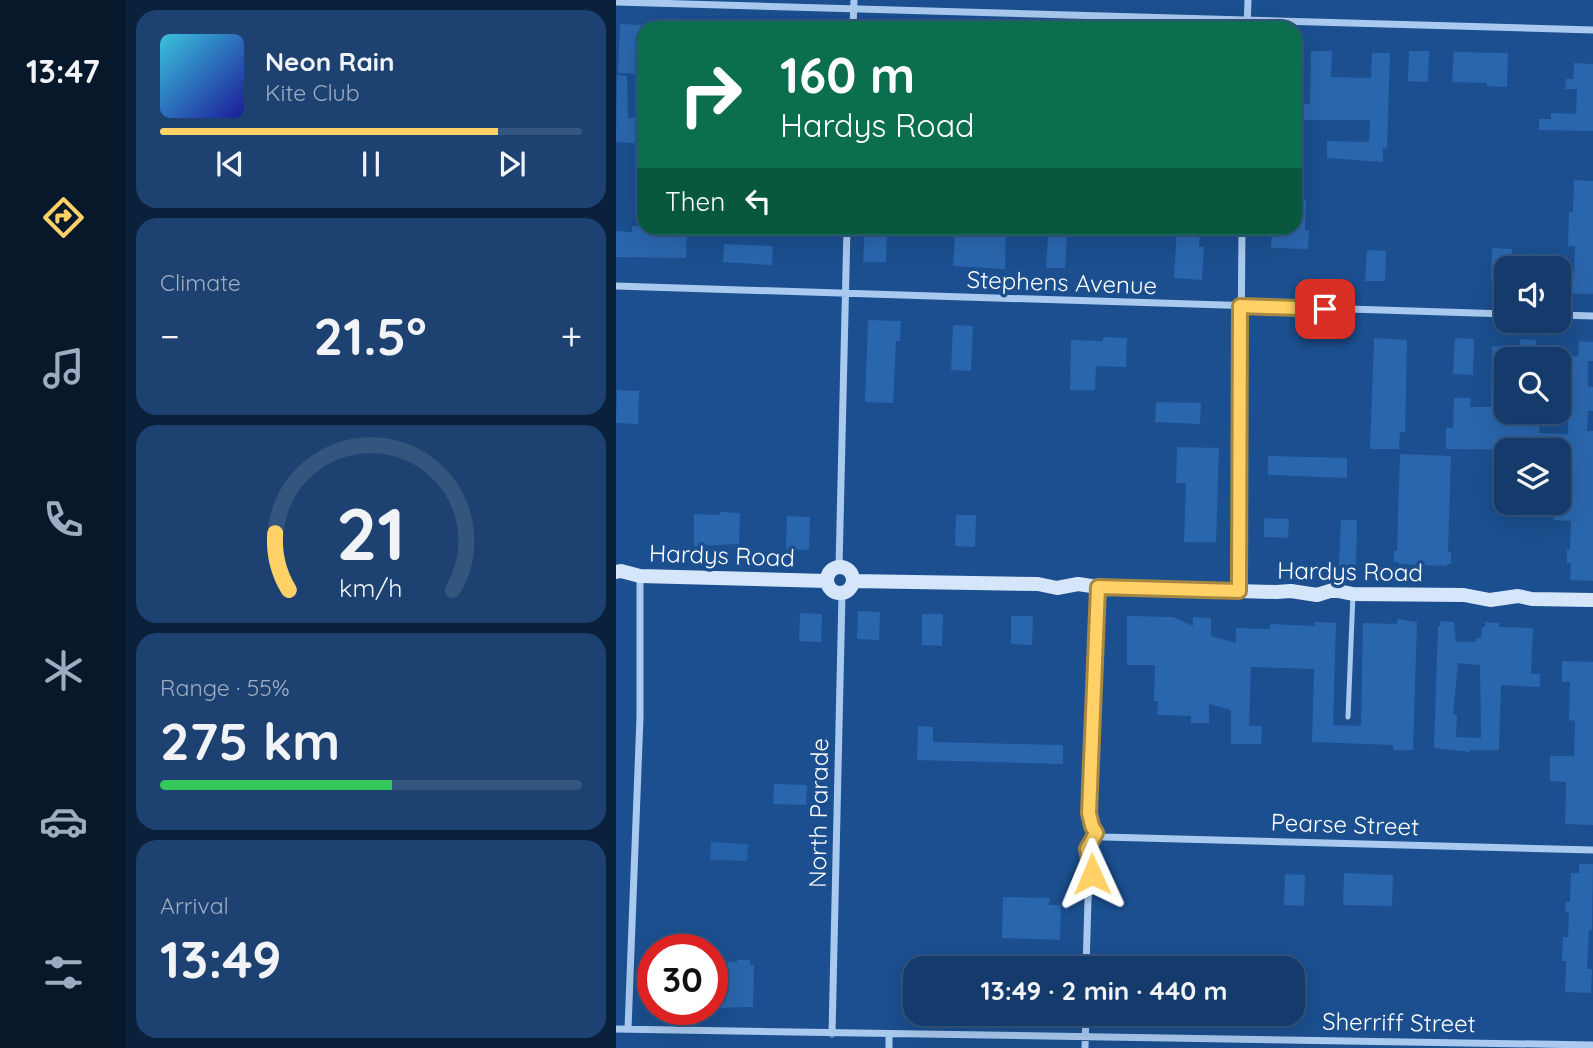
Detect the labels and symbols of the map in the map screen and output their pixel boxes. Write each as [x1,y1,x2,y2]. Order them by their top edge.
street label: Stephens Avenue [966,264,1158,300]
pin [1295,279,1355,339]
street label: Hardys Road [649,537,795,573]
street label: Hardys Road [1277,555,1423,587]
street label: North Parade [802,738,834,888]
street label: Pearse Street [1270,806,1420,842]
position arrow [1055,837,1129,911]
speed limit sign: 30 [637,934,728,1025]
street label: Sherriff Street [1322,1006,1476,1038]

